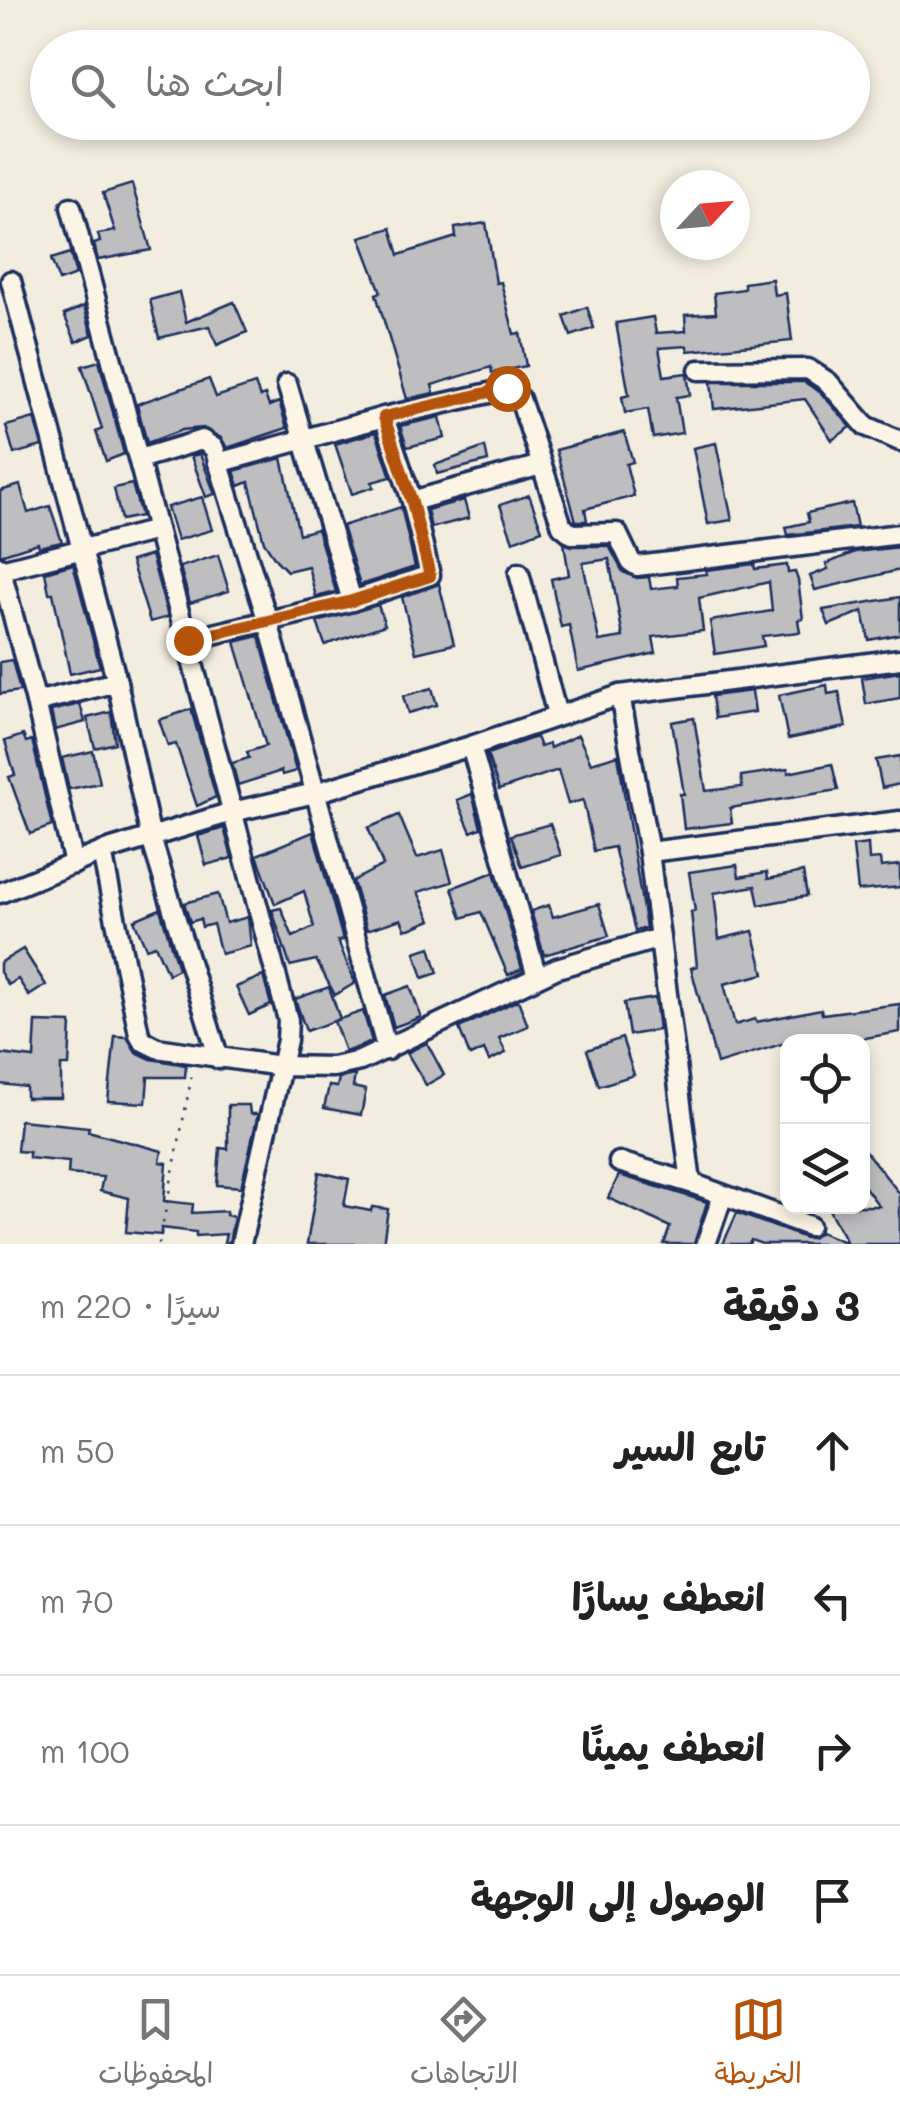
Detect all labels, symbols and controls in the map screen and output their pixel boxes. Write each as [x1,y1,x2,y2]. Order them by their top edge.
search box [30,30,870,140]
text: ابحث هنا [145,56,284,106]
icon: search [65,58,120,113]
north arrow [660,170,750,260]
route start [485,366,531,412]
route end [166,618,212,664]
map controls [780,1034,870,1214]
button: locate [780,1034,870,1124]
button: layers [780,1124,870,1214]
text: 3 دقيقة [723,1277,860,1332]
text: سيرًا · 220 m [40,1284,221,1326]
text: تابع السير [616,1421,765,1471]
icon: ahead [805,1423,860,1478]
text: 50 m [40,1429,114,1471]
text: انعطف يسارًا [572,1571,765,1621]
icon: left [805,1573,860,1628]
text: 70 m [40,1579,113,1621]
text: انعطف يمينًا [582,1721,765,1771]
icon: right [805,1723,860,1778]
text: 100 m [40,1729,130,1771]
text: الوصول إلى الوجهة [470,1871,765,1921]
icon: arrive [805,1873,860,1928]
tab: المحفوظات [98,1992,214,2098]
tab: الاتجاهات [410,1992,518,2098]
tab: الخريطة [714,1992,802,2098]

